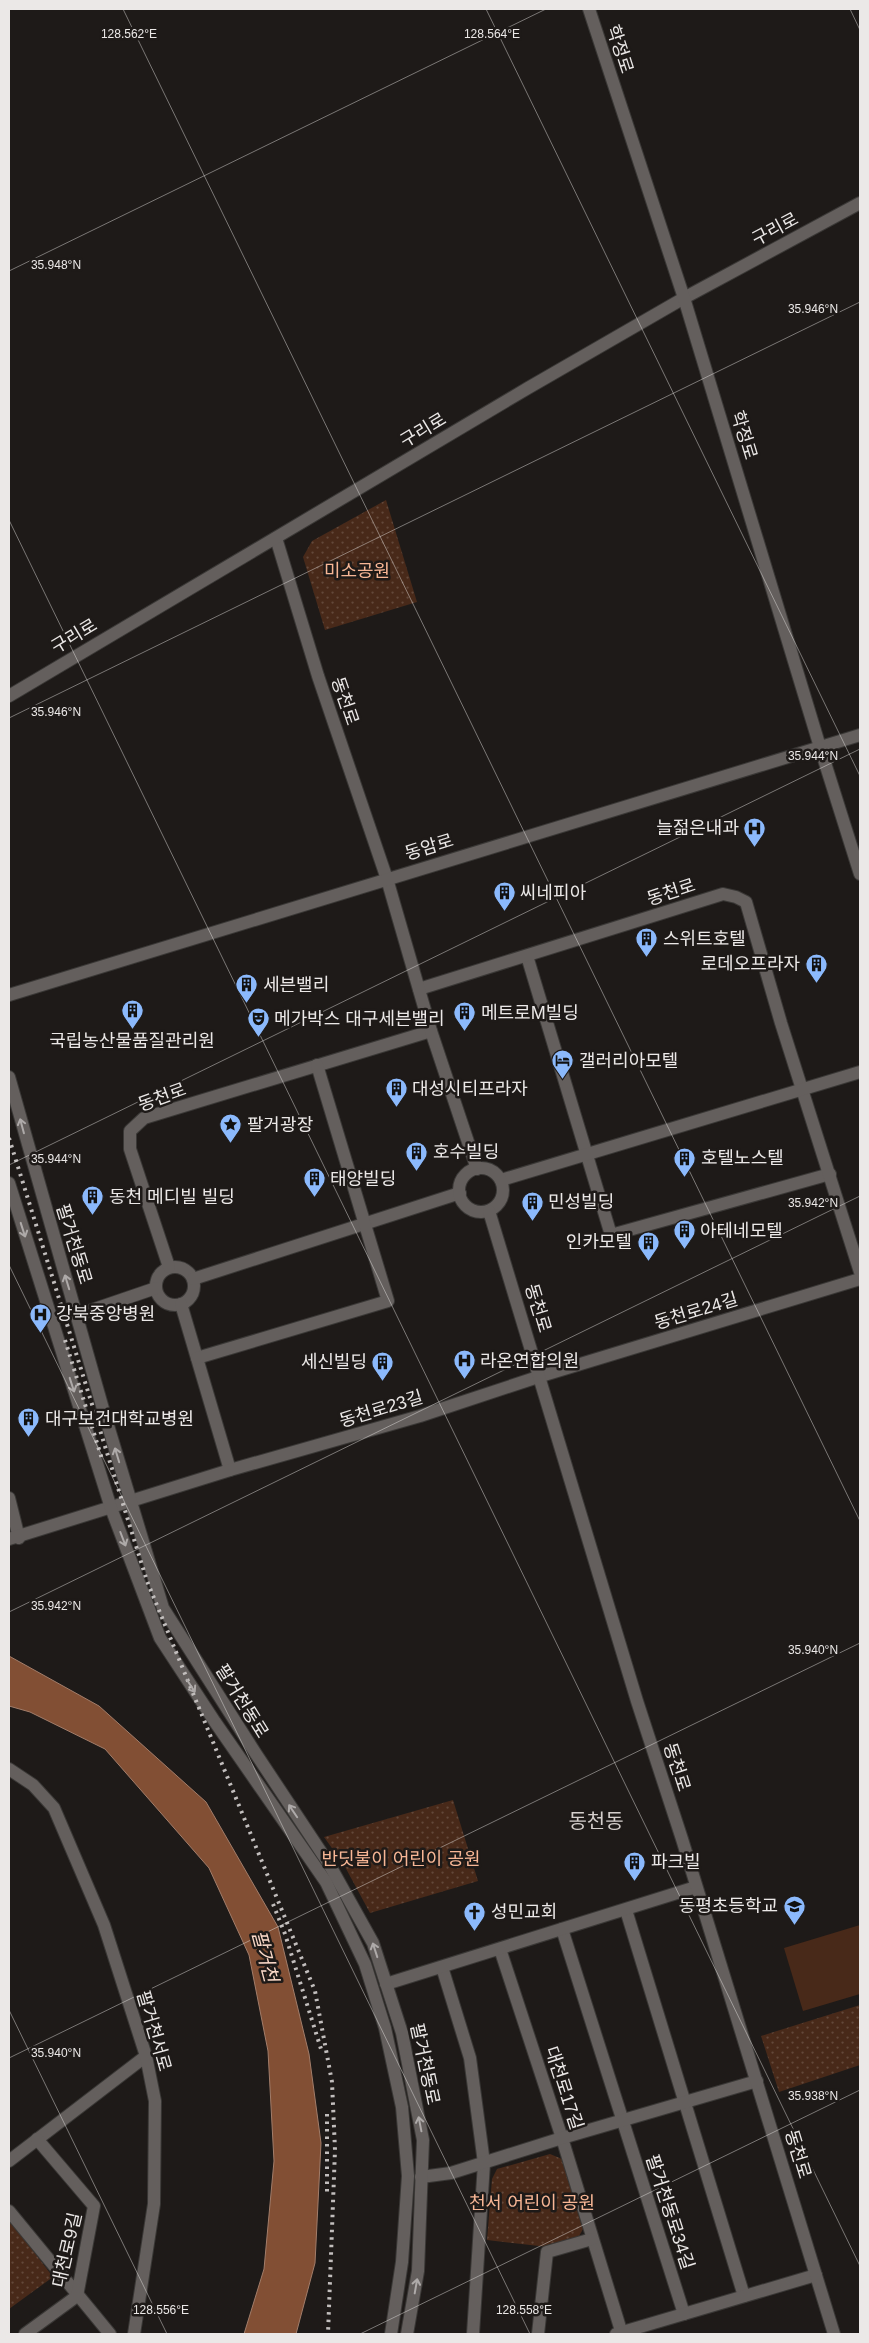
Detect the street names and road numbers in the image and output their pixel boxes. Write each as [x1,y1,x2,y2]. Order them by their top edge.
street label: 학정로 [603,22,637,76]
street label: 구리로 [748,209,802,249]
street label: 학정로 [727,408,761,462]
street label: 구리로 [397,409,449,451]
street label: 구리로 [48,615,100,657]
street label: 동천로 [327,674,363,728]
street label: 동암로 [402,830,456,864]
street label: 동천로 [644,875,698,909]
street label: 동천로 [135,1079,189,1115]
street label: 팔거천동로 [52,1201,96,1287]
street label: 동천로 [521,1281,555,1335]
street label: 동천로24길 [652,1289,740,1333]
street label: 동천로23길 [337,1387,425,1431]
street label: 팔거천동로 [212,1661,272,1741]
street label: 동천로 [660,1740,694,1794]
street label: 팔거천서로 [133,1988,175,2074]
street label: 팔거천동로 [407,2021,443,2107]
street label: 대천로17길 [541,2044,587,2132]
street label: 동천로 [781,2127,815,2181]
street label: 팔거천동로34길 [642,2152,698,2272]
street label: 대천로9길 [49,2211,85,2289]

